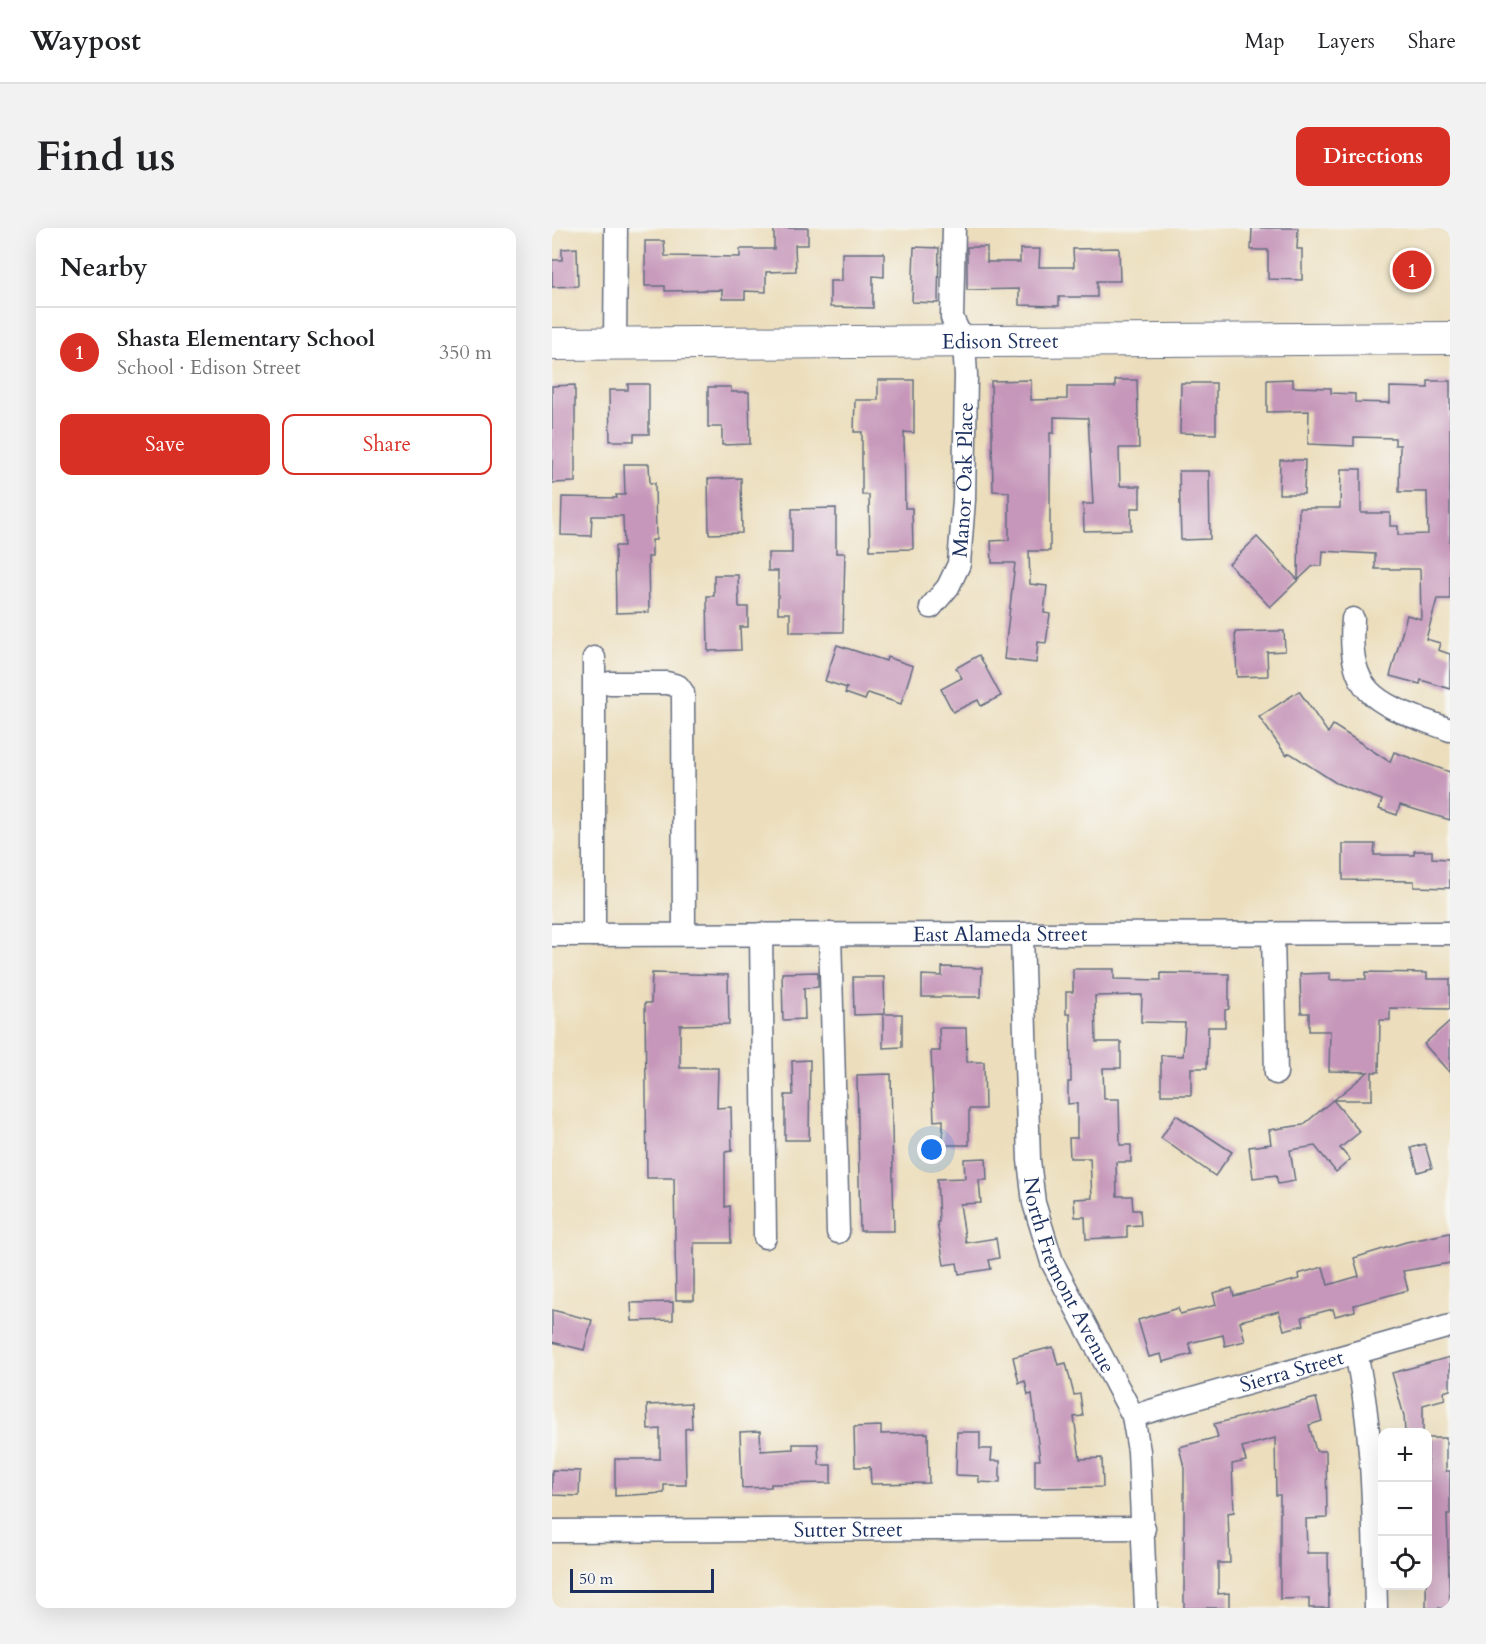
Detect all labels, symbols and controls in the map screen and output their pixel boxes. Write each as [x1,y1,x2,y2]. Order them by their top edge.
text: Waypost [30,22,141,60]
text: Map [1245,27,1285,56]
text: Layers [1318,27,1375,56]
text: Share [1408,27,1456,56]
button: Directions [1296,127,1450,186]
text: Find us [36,128,176,185]
pin: 1 [1392,248,1432,292]
text: Nearby [60,250,148,285]
text: Shasta Elementary School [117,324,375,354]
street label: Edison Street [942,326,1059,356]
text: 1 [74,339,85,366]
text: 350 m [439,339,492,366]
text: School · Edison Street [117,354,301,381]
street label: Manor Oak Place [945,402,980,559]
button: Save [60,414,270,475]
button: Share [282,414,492,475]
street label: East Alameda Street [913,919,1088,949]
your location [917,1135,946,1164]
street label: North Fremont Avenue [1017,1175,1122,1378]
street label: Sierra Street [1236,1342,1347,1399]
map controls [1378,1428,1432,1590]
button: + [1378,1428,1432,1482]
button: − [1378,1482,1432,1536]
street label: Sutter Street [794,1515,903,1544]
button: locate [1378,1536,1432,1590]
scale bar [570,1566,714,1594]
text: 50 m [579,1568,613,1590]

